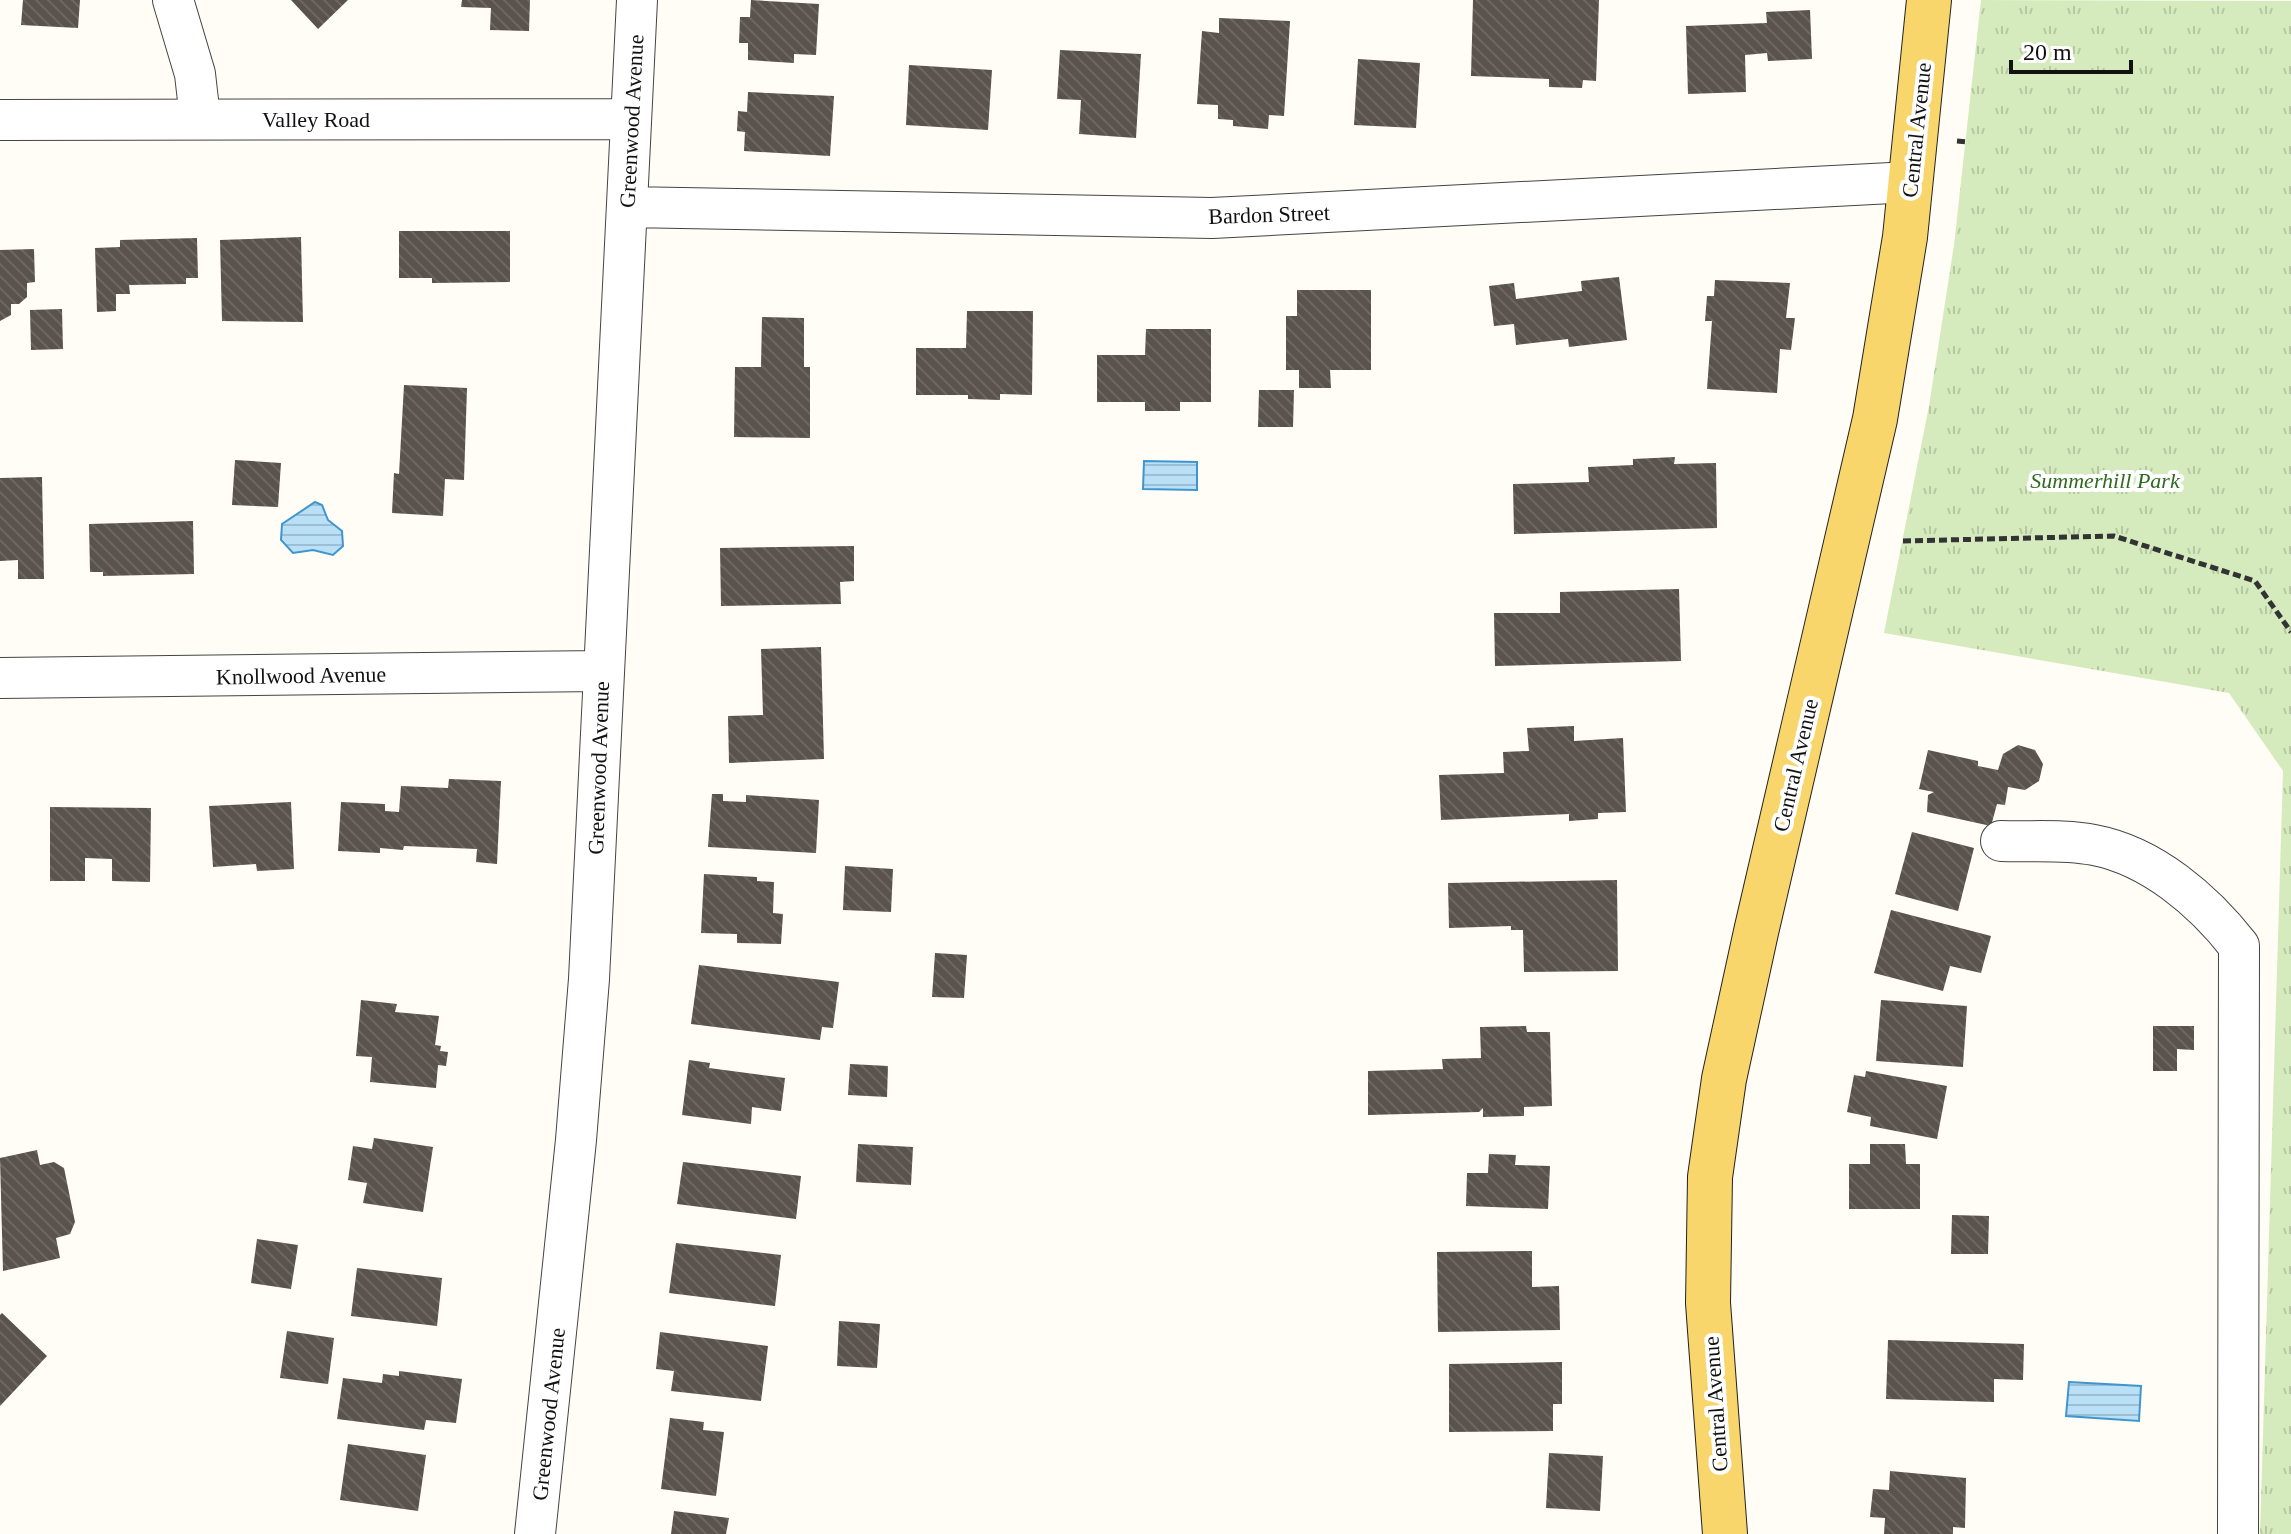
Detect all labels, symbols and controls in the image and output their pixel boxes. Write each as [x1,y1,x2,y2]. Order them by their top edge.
scale bar [2011,24,2131,74]
street label: Greenwood Avenue [614,34,649,208]
text: 20 m [2023,39,2072,65]
street label: Central Avenue [1897,61,1936,199]
street label: Valley Road [262,107,370,132]
street label: Bardon Street [1208,200,1330,229]
park label: Summerhill Park [2030,468,2181,493]
street label: Knollwood Avenue [216,662,386,689]
street label: Greenwood Avenue [583,681,614,855]
street label: Central Avenue [1768,696,1823,834]
street label: Greenwood Avenue [527,1326,570,1502]
street label: Central Avenue [1698,1335,1733,1473]

